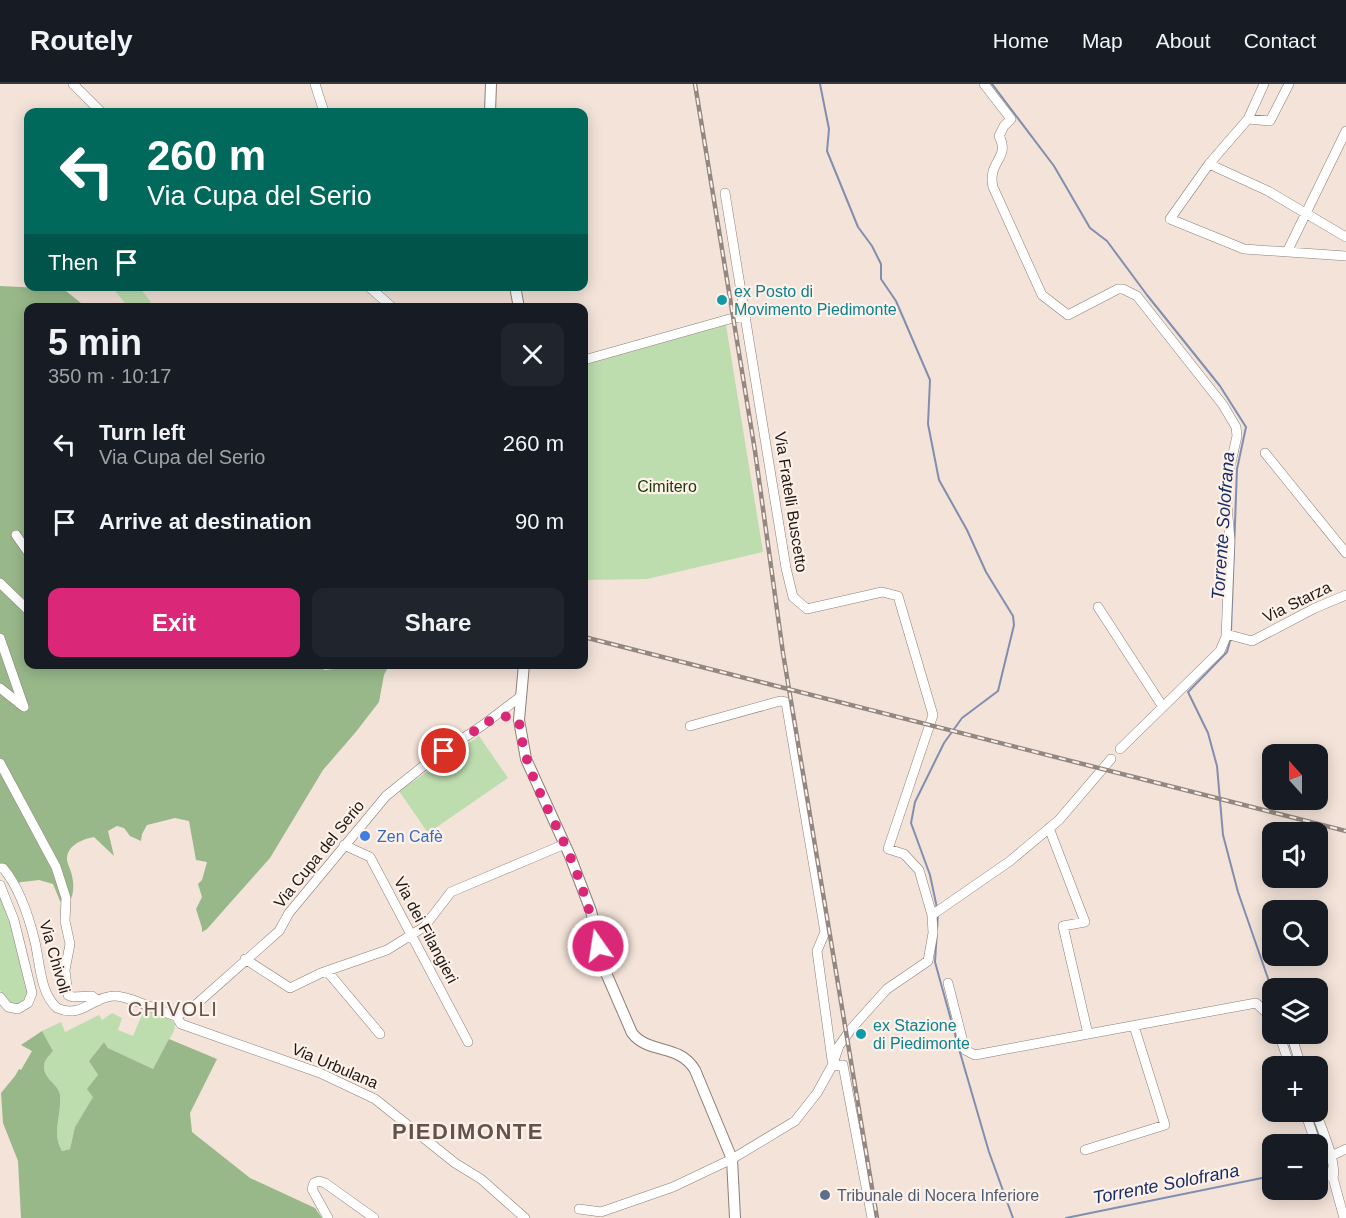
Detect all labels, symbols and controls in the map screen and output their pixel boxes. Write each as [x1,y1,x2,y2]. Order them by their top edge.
text: Routely [30,25,133,56]
text: Home [993,29,1049,52]
text: Map [1082,29,1123,52]
text: About [1156,29,1211,52]
text: Contact [1244,29,1316,52]
icon: left [48,132,126,210]
text: 260 m [147,132,266,179]
text: Via Cupa del Serio [147,181,372,211]
icon: arrive [110,246,143,279]
text: Then [48,250,98,275]
place label: ex Posto di Movimento Piedimonte [734,283,897,318]
marker: ex Posto di Movimento Piedimonte [715,293,729,307]
text: 5 min [48,322,142,363]
button: close [501,323,564,386]
text: 350 m · 10:17 [48,365,171,387]
text: Turn left [99,420,185,445]
icon: left [48,428,81,461]
text: 260 m [503,431,564,456]
street label: Via Fratelli Buscetto [771,431,811,574]
text: Via Cupa del Serio [99,446,265,468]
water label: Torrente Solofrana [1208,451,1238,601]
park label: Cimitero [637,478,697,495]
icon: arrive [48,506,81,539]
text: Arrive at destination [99,509,312,534]
text: 90 m [515,509,564,534]
street label: Via Starza [1260,578,1334,626]
button: Exit [48,588,300,657]
button: Share [312,588,564,657]
pin [418,725,469,776]
icon: arrive [427,734,460,767]
north arrow [1262,744,1328,810]
map controls [1262,744,1328,1200]
street label: Via Cupa del Serio [271,797,368,911]
button: sound [1262,822,1328,888]
place label: Zen Cafè [377,828,443,845]
marker: Zen Cafè [358,829,372,843]
street label: Via dei Filangieri [391,874,461,986]
button: search [1262,900,1328,966]
position arrow [566,914,630,978]
street label: Via Chivoli [36,918,74,996]
button: layers [1262,978,1328,1044]
district label: CHIVOLI [128,998,218,1020]
place label: ex Stazione di Piedimonte [873,1017,970,1052]
marker: ex Stazione di Piedimonte [854,1027,868,1041]
street label: Via Urbulana [289,1040,381,1092]
button: + [1262,1056,1328,1122]
district label: PIEDIMONTE [392,1119,544,1144]
button: − [1262,1134,1328,1200]
water label: Torrente Solofrana [1091,1160,1241,1208]
place label: Tribunale di Nocera Inferiore [837,1187,1039,1204]
marker: Tribunale di Nocera Inferiore [818,1188,832,1202]

